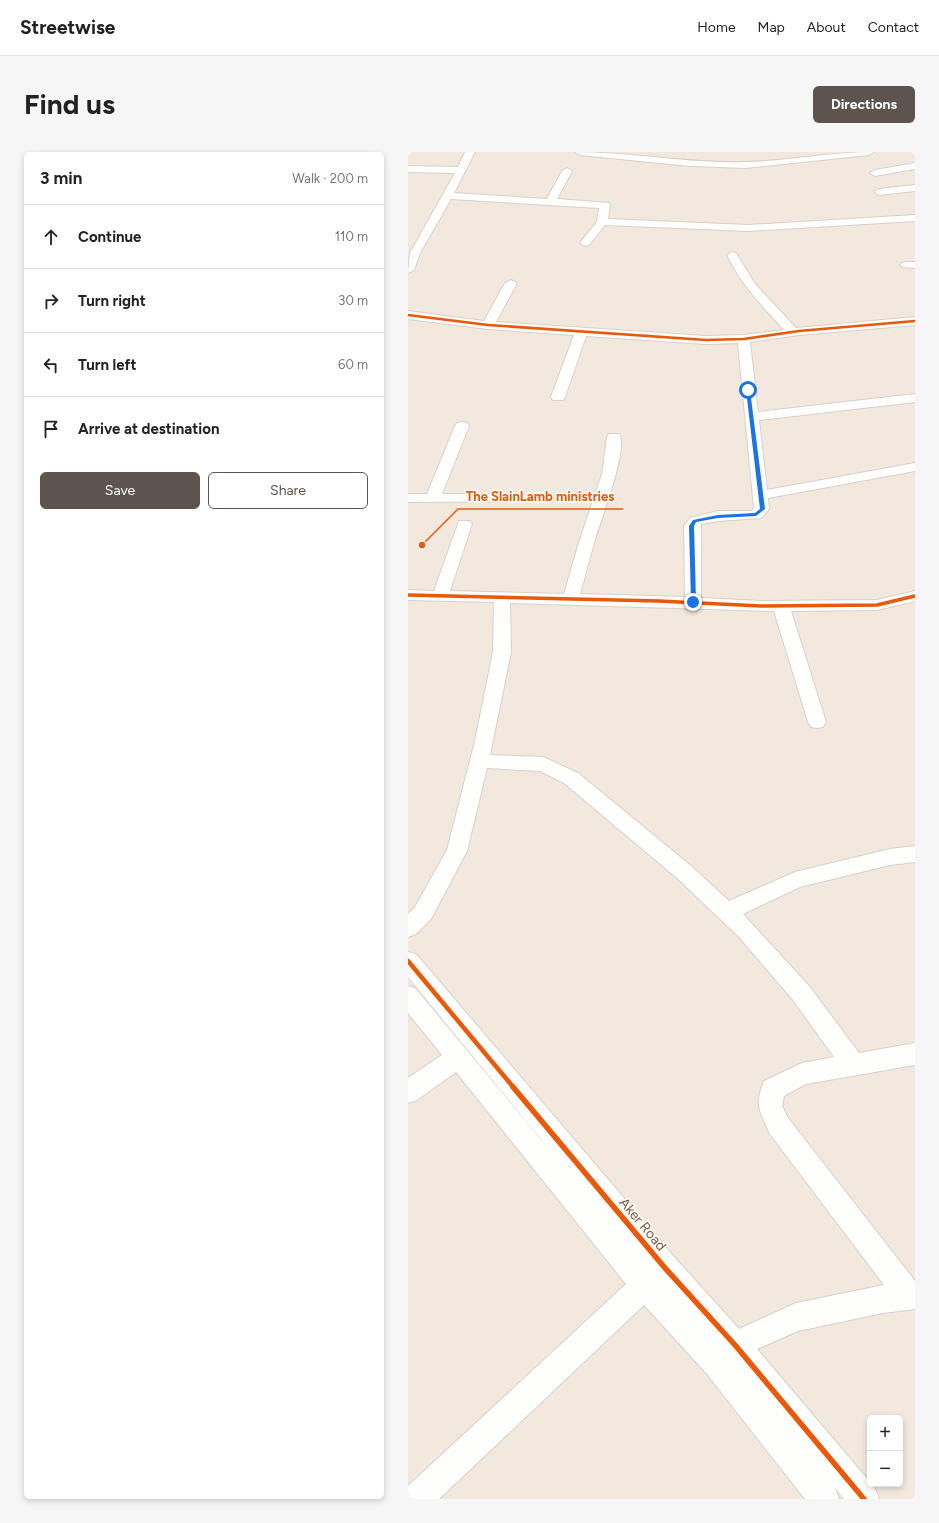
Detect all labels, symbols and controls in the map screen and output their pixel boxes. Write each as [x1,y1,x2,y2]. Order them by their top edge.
text: Streetwise [20,16,115,39]
text: Home [697,19,736,36]
text: Map [758,19,785,36]
text: About [807,19,846,36]
text: Contact [868,19,919,36]
button: Directions [813,86,915,123]
text: Find us [24,87,115,121]
text: 3 min [40,168,82,188]
text: Walk · 200 m [292,171,368,186]
icon: ahead [40,226,62,248]
text: Continue [78,228,141,246]
text: 110 m [335,229,368,244]
icon: right [40,290,62,312]
text: Turn right [78,292,146,310]
text: 30 m [338,293,368,308]
icon: left [40,354,62,376]
text: Turn left [78,356,136,374]
text: 60 m [338,357,368,372]
route start [739,381,757,399]
icon: arrive [40,418,62,440]
text: Arrive at destination [78,420,219,438]
button: Save [40,472,200,509]
button: Share [208,472,368,509]
callout: The SlainLamb ministries [458,484,623,509]
text: The SlainLamb ministries [466,489,614,504]
route end [684,593,702,611]
street label: Aker Road [615,1194,670,1254]
map controls [867,1415,903,1487]
button: + [867,1415,903,1451]
button: − [867,1451,903,1487]

